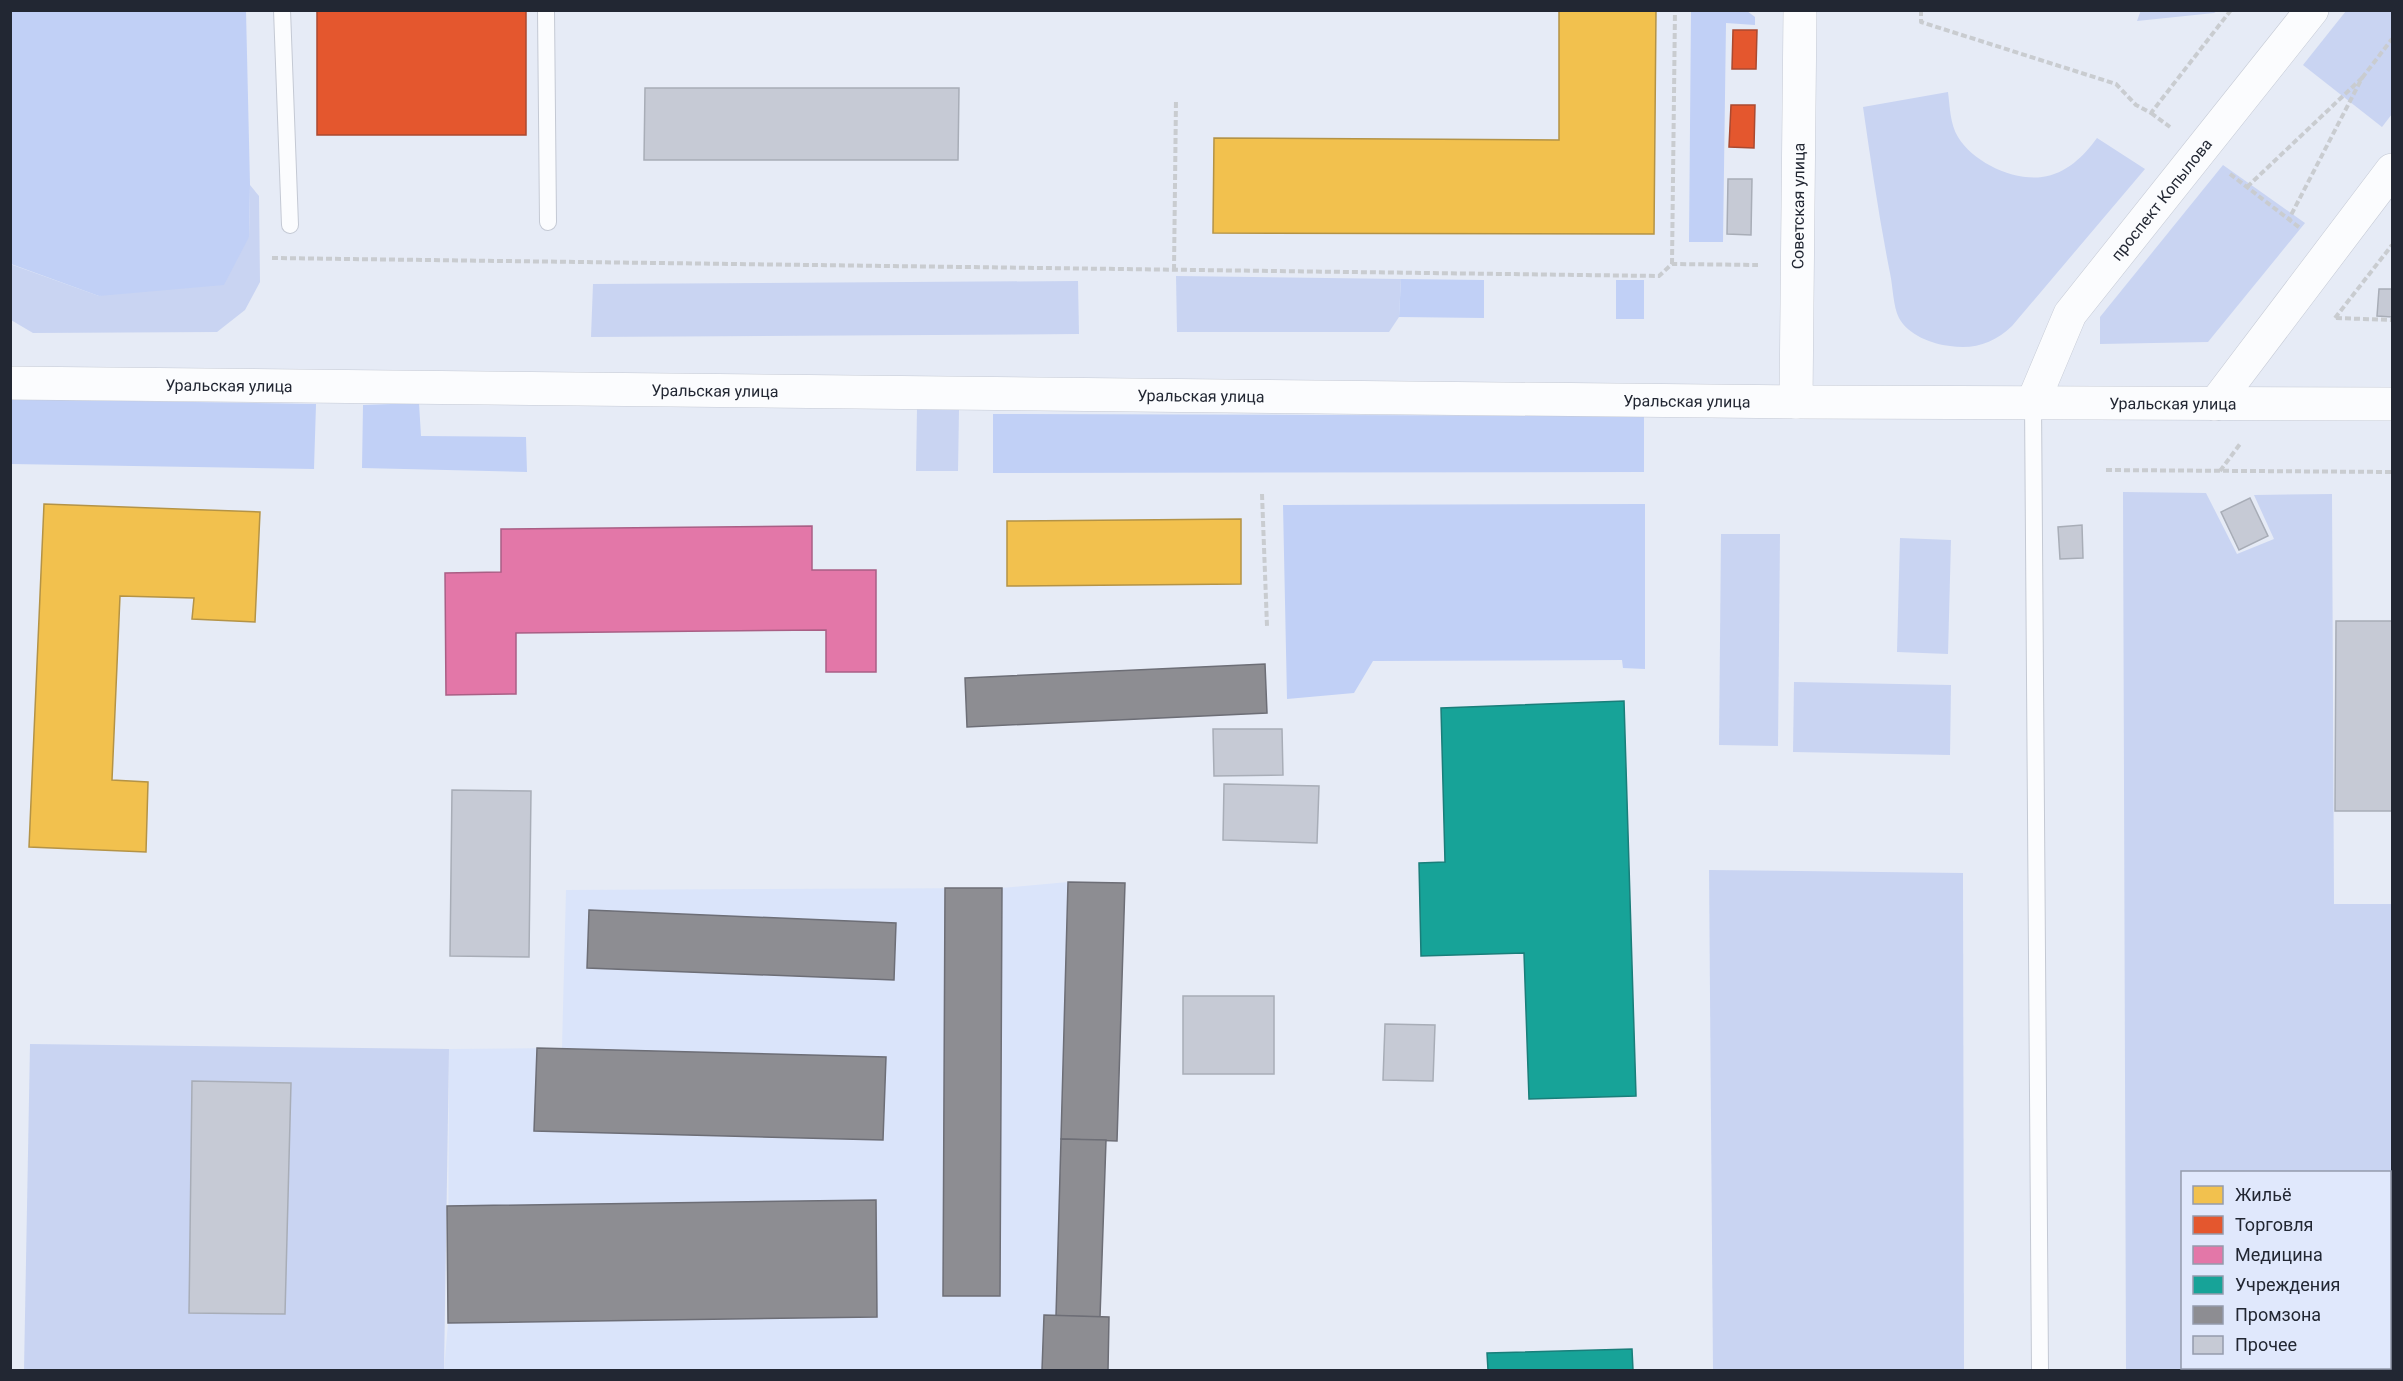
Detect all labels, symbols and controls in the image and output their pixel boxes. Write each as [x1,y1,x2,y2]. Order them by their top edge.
street label: проспект Копылова [2107,135,2216,265]
street label: Советская улица [1788,143,1809,269]
street label: Уральская улица [165,376,293,396]
street label: Уральская улица [651,381,779,401]
street label: Уральская улица [1137,386,1265,406]
street label: Уральская улица [1623,391,1751,412]
street label: Уральская улица [2109,394,2237,413]
legend [2181,1171,2391,1369]
text: Жильё [2235,1184,2291,1205]
text: Торговля [2235,1214,2313,1235]
text: Медицина [2235,1244,2323,1265]
text: Учреждения [2235,1274,2340,1295]
text: Промзона [2235,1304,2321,1325]
text: Прочее [2235,1334,2297,1355]

